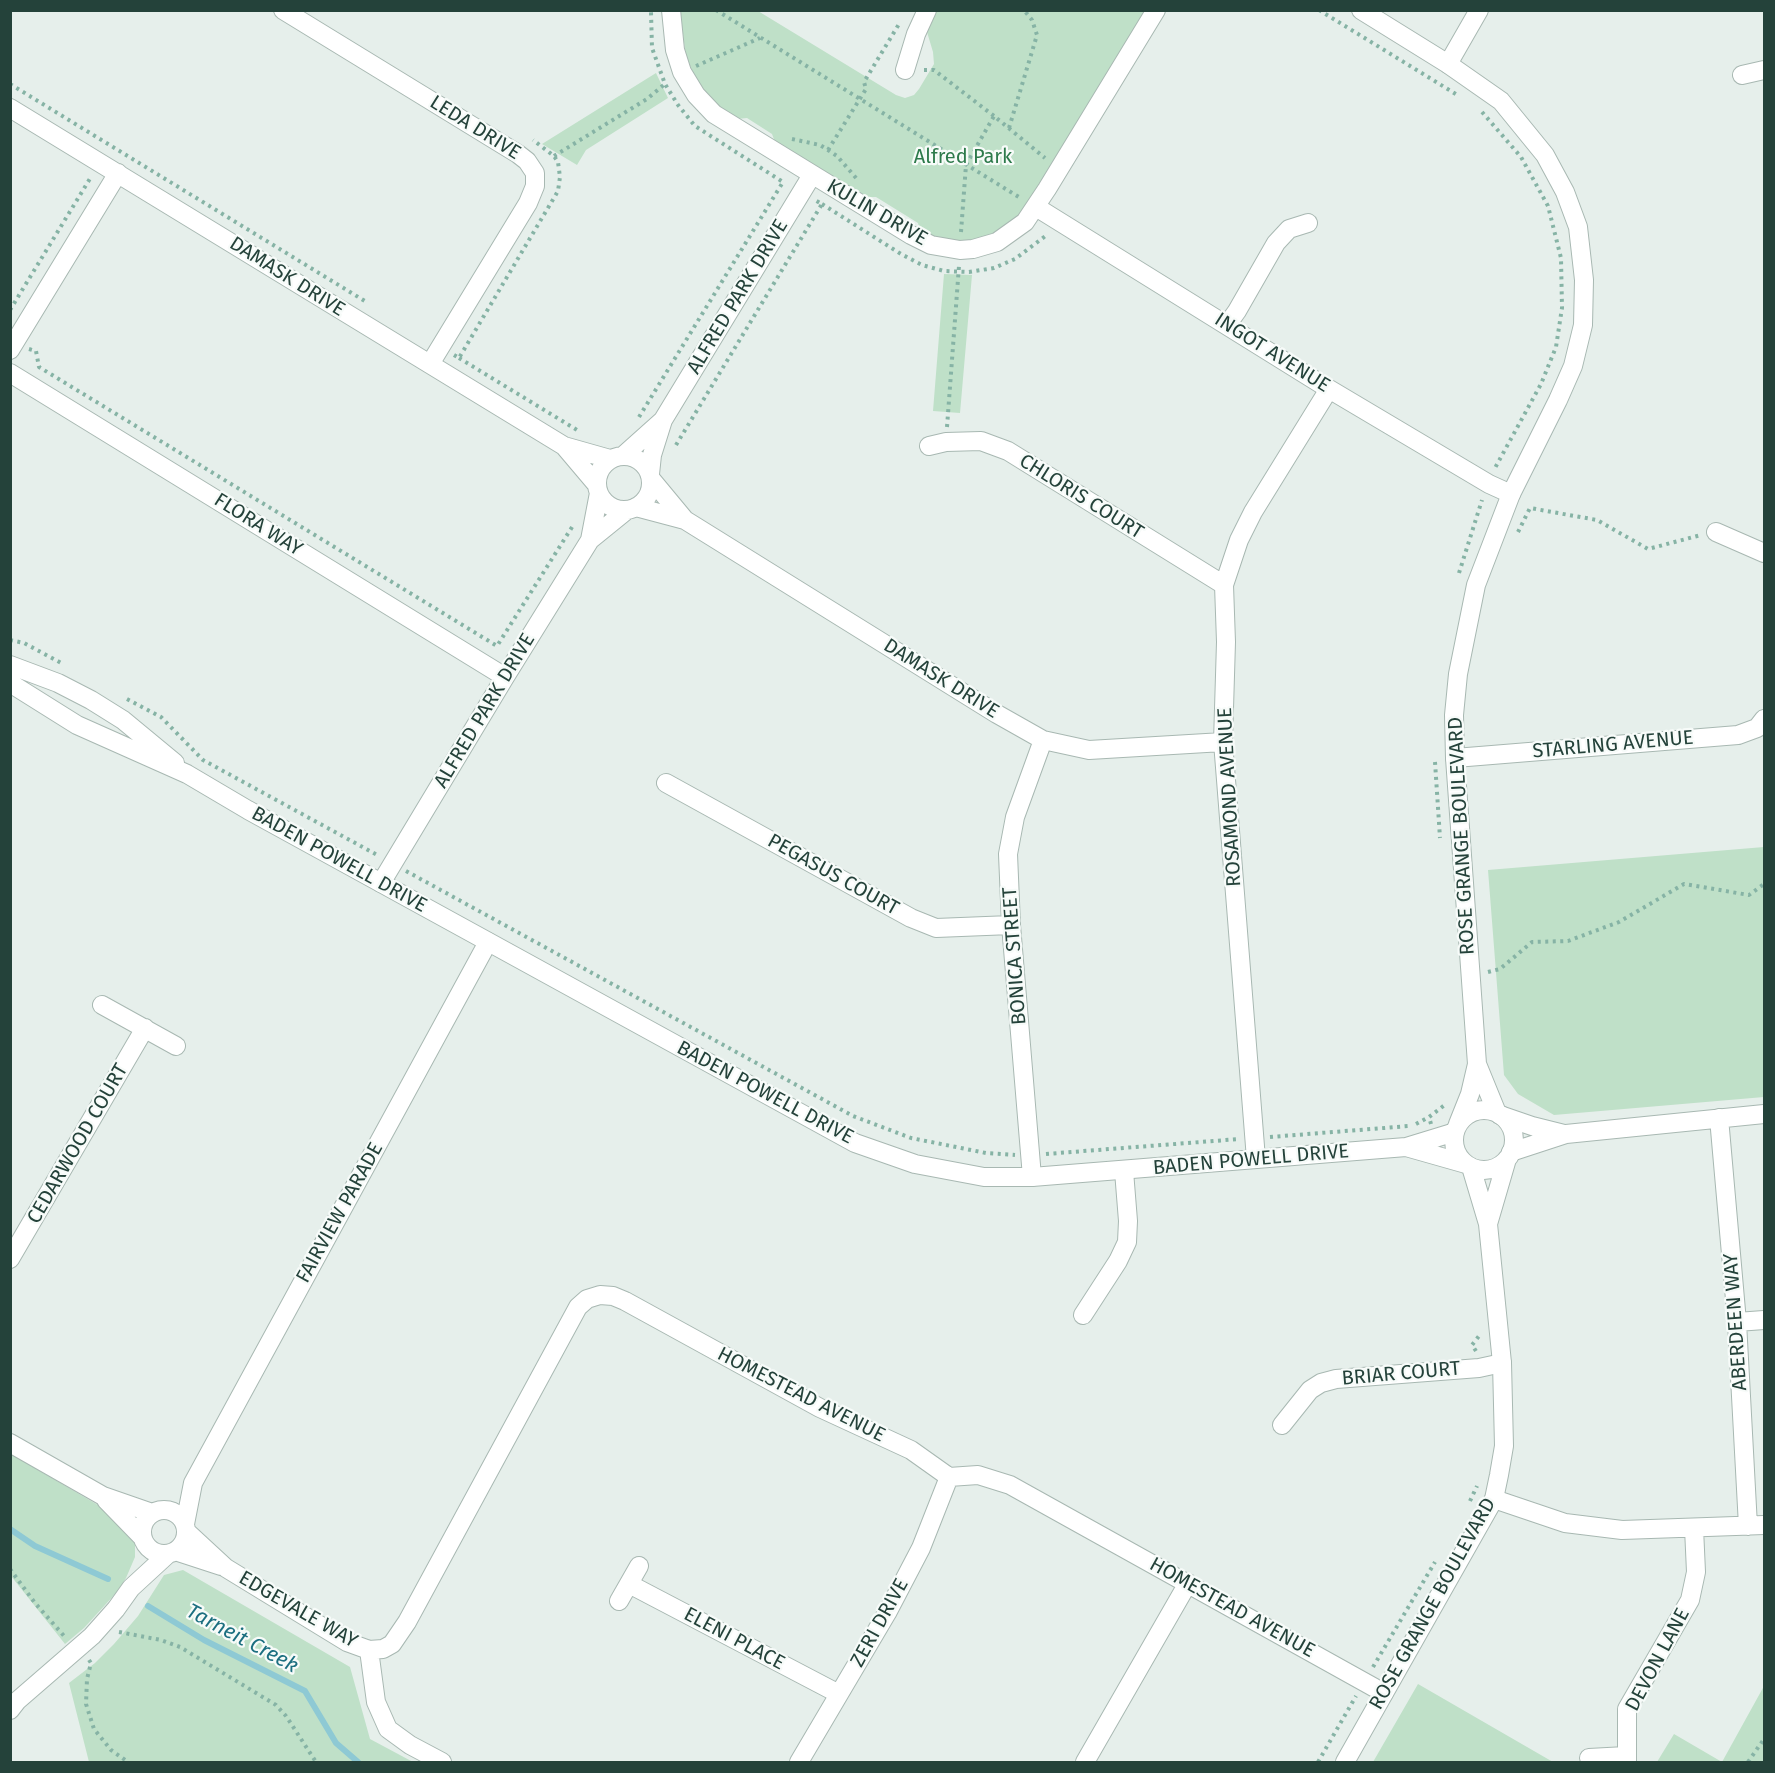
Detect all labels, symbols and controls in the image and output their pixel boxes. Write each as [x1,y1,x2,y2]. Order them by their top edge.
street label: LEDA DRIVE [425,91,525,165]
park label: Alfred Park [914,145,1012,169]
street label: KULIN DRIVE [822,175,932,251]
street label: ALFRED PARK DRIVE [682,215,794,379]
street label: DAMASK DRIVE [225,232,349,322]
street label: INGOT AVENUE [1210,308,1334,398]
street label: CHLORIS COURT [1015,449,1147,545]
street label: FLORA WAY [209,488,307,562]
street label: ALFRED PARK DRIVE [429,629,541,793]
street label: DAMASK DRIVE [879,634,1003,724]
street label: ROSAMOND AVENUE [1213,707,1247,887]
street label: ROSE GRANGE BOULEVARD [1444,716,1480,956]
street label: STARLING AVENUE [1532,726,1694,764]
street label: BADEN POWELL DRIVE [247,802,431,918]
street label: PEGASUS COURT [763,829,903,921]
street label: BONICA STREET [998,886,1032,1026]
street label: BADEN POWELL DRIVE [673,1036,857,1150]
street label: CEDARWOOD COURT [22,1060,134,1228]
street label: FAIRVIEW PARADE [292,1139,388,1287]
street label: BADEN POWELL DRIVE [1152,1139,1350,1181]
street label: ABERDEEN WAY [1719,1253,1753,1391]
street label: HOMESTEAD AVENUE [713,1342,889,1448]
street label: BRIAR COURT [1341,1357,1461,1391]
street label: ROSE GRANGE BOULEVARD [1365,1494,1501,1714]
street label: HOMESTEAD AVENUE [1145,1553,1319,1663]
street label: EDGEVALE WAY [234,1566,362,1654]
street label: ZERI DRIVE [846,1575,914,1671]
water label: Tarneit Creek [182,1599,302,1679]
street label: ELENI PLACE [679,1602,789,1676]
street label: DEVON LANE [1621,1604,1695,1716]

